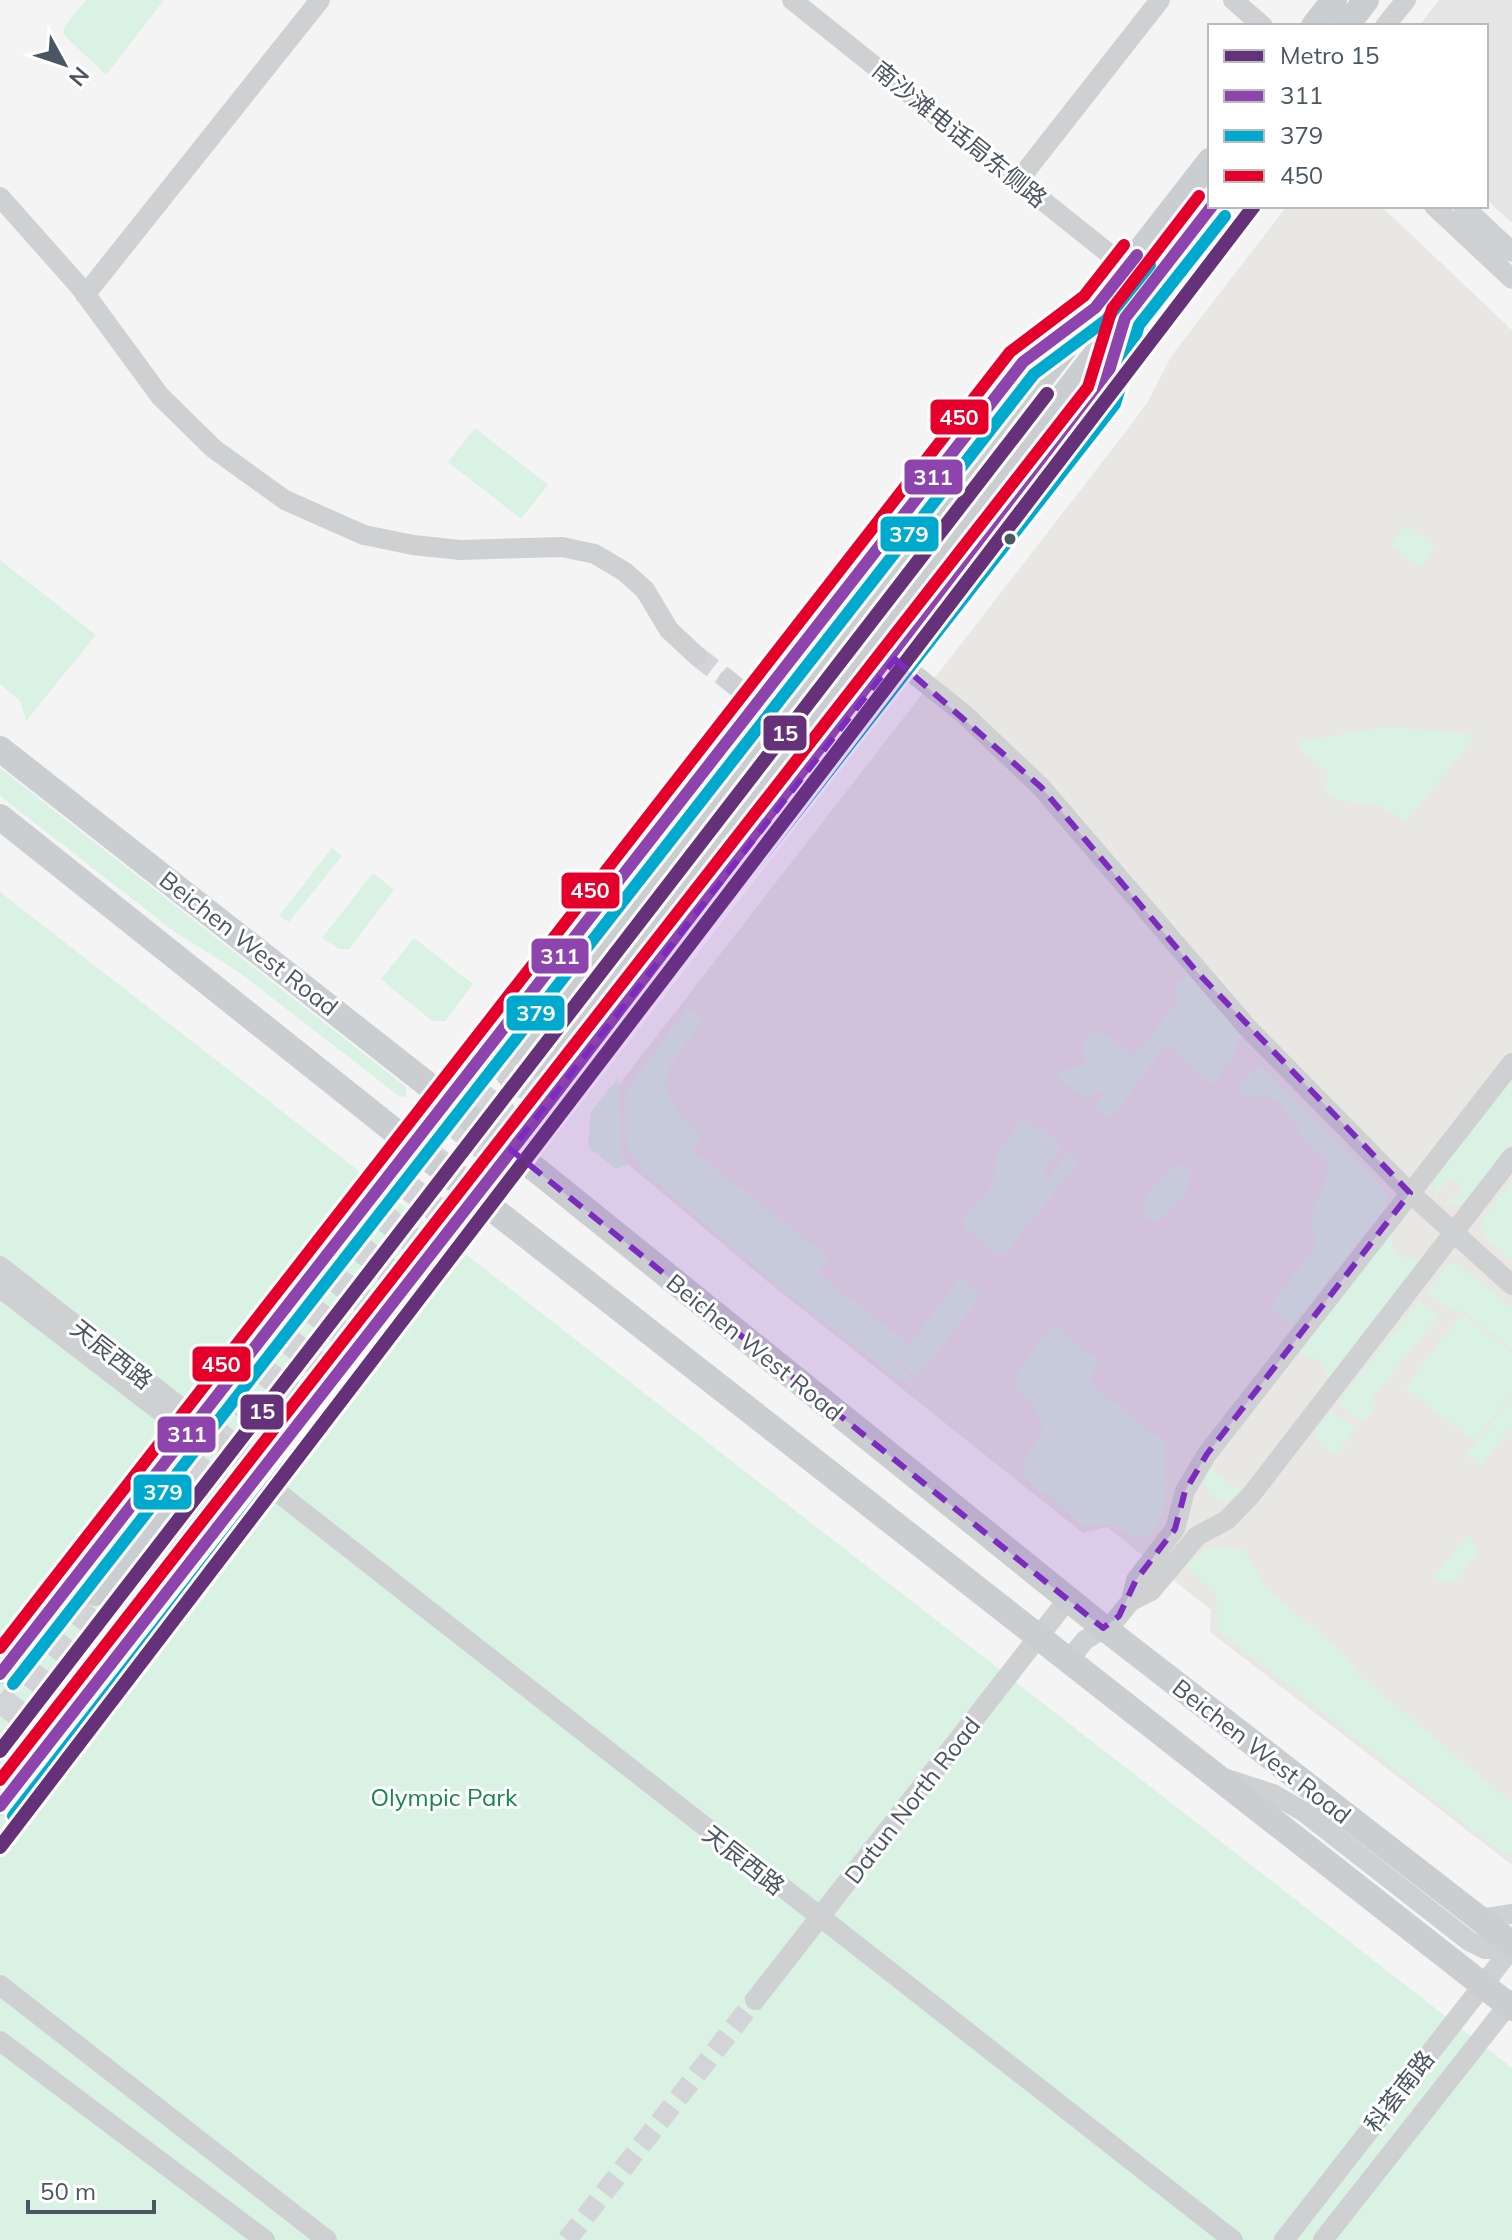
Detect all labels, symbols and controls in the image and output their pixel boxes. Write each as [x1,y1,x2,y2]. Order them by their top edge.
north arrow [24,24,104,104]
legend [1208,24,1488,208]
text: Metro 15 [1280,40,1379,70]
street label: 南沙滩电话局东侧路 [867,54,1053,214]
text: N [63,61,95,92]
text: 311 [1280,80,1323,110]
text: 379 [1280,120,1323,150]
text: 450 [1280,160,1323,190]
line badge: 450 [929,398,990,436]
text: 450 [939,403,979,431]
line badge: 311 [903,458,964,496]
text: 311 [913,463,953,491]
line badge: 379 [879,515,940,553]
text: 379 [889,520,929,548]
unlabelled marker [1002,531,1018,547]
line badge: 15 [762,714,808,752]
text: 15 [772,719,798,747]
street label: Beichen West Road [154,864,344,1022]
line badge: 450 [560,871,621,910]
text: 450 [570,876,610,904]
line badge: 311 [530,937,590,975]
text: 311 [540,942,580,970]
line badge: 379 [505,994,566,1032]
text: 379 [516,999,556,1027]
street label: Beichen West Road [661,1267,849,1427]
street label: 天辰西路 [65,1313,159,1395]
line badge: 450 [191,1345,252,1383]
text: 450 [201,1350,241,1378]
line badge: 15 [239,1393,285,1431]
text: 15 [249,1397,275,1425]
line badge: 311 [156,1415,217,1454]
text: 311 [167,1420,207,1448]
line badge: 379 [132,1473,193,1511]
text: 379 [143,1478,183,1506]
street label: Beichen West Road [1167,1672,1357,1830]
street label: Datun North Road [838,1711,986,1889]
park label: Olympic Park [371,1782,518,1812]
street label: 天辰西路 [697,1819,791,1901]
street label: 科荟南路 [1358,2044,1440,2138]
scale bar [28,2164,154,2214]
text: 50 m [40,2176,96,2206]

